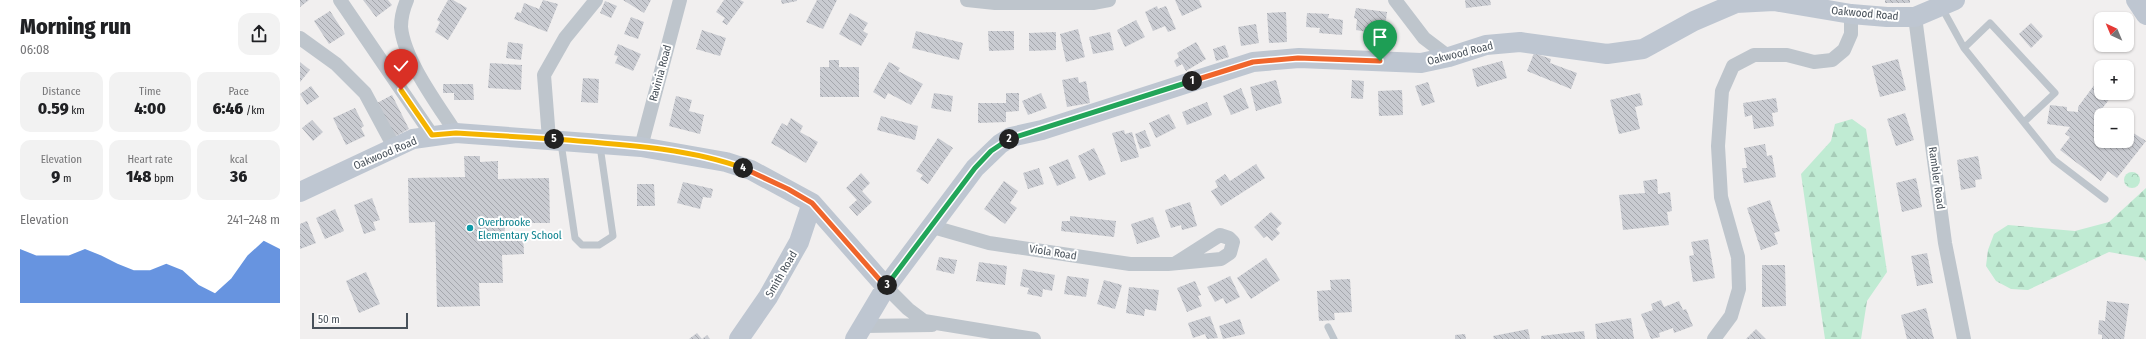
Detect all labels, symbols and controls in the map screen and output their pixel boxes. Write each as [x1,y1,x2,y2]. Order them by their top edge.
street label: Oakwood Road [1831,4,1899,23]
north arrow [2094,12,2134,52]
map controls [2094,12,2134,148]
text: Morning run [20,13,131,40]
button: share [238,13,280,55]
pin [1363,20,1397,61]
icon: arrive [1369,26,1391,48]
street label: Oakwood Road [1426,39,1494,68]
text: 06:08 [20,42,49,57]
street label: Ravinia Road [647,43,674,103]
pin [384,49,418,90]
icon: check [390,55,412,77]
button: + [2094,60,2134,100]
pin: 1 [1182,71,1202,91]
text: 1 [1190,74,1194,87]
text: Distance [42,85,81,98]
text: Time [139,85,161,98]
text: Pace [228,85,249,98]
text: 0.59 [38,98,69,119]
text: 4:00 [134,98,166,119]
text: 6:46 [213,98,243,119]
text: km [69,104,85,117]
text: /km [243,104,265,117]
button: − [2094,108,2134,148]
pin: 5 [544,129,564,149]
pin: 2 [999,129,1019,149]
text: 5 [551,132,557,145]
text: 2 [1006,132,1012,145]
street label: Oakwood Road [352,134,419,173]
street label: Rambler Road [1926,146,1947,210]
text: Elevation [41,153,82,166]
text: Heart rate [127,153,173,166]
text: kcal [230,153,248,166]
pin: 4 [733,158,753,178]
text: 4 [740,161,746,174]
text: 9 [51,166,60,187]
text: 148 [126,166,151,187]
text: 36 [230,166,247,187]
text: m [60,172,71,185]
text: bpm [151,172,174,185]
text: Elevation [20,212,69,227]
text: 241–248 m [227,212,280,227]
place label: Overbrooke Elementary School [478,216,562,242]
marker: Overbrooke Elementary School [465,223,475,233]
street label: Viola Road [1028,242,1078,263]
street label: Smith Road [763,249,800,300]
pin: 3 [877,275,897,295]
text: 3 [884,278,890,291]
scale bar [312,311,408,330]
text: 50 m [318,313,340,326]

